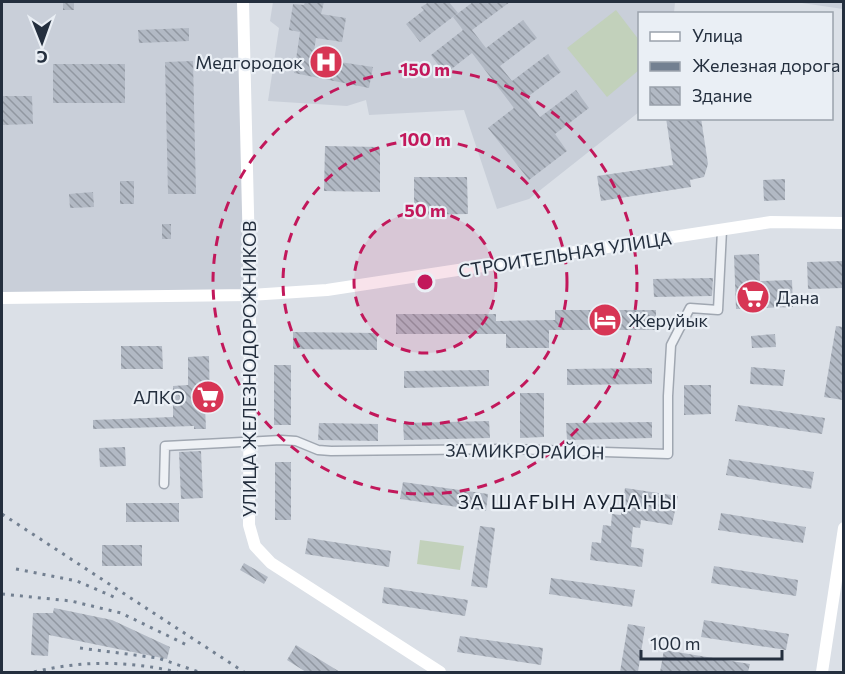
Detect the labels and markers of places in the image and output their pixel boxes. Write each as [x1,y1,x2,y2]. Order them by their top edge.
hospital icon: Медгородок [308,44,344,80]
place label: Медгородок [195,51,303,73]
centre of rings [415,272,435,292]
supermarket icon: Дана [735,279,771,315]
place label: Дана [776,286,819,308]
hotel icon: Жеруйык [587,302,623,338]
place label: Жеруйык [628,309,708,331]
supermarket icon: АЛКО [190,379,226,415]
place label: АЛКО [133,386,185,408]

